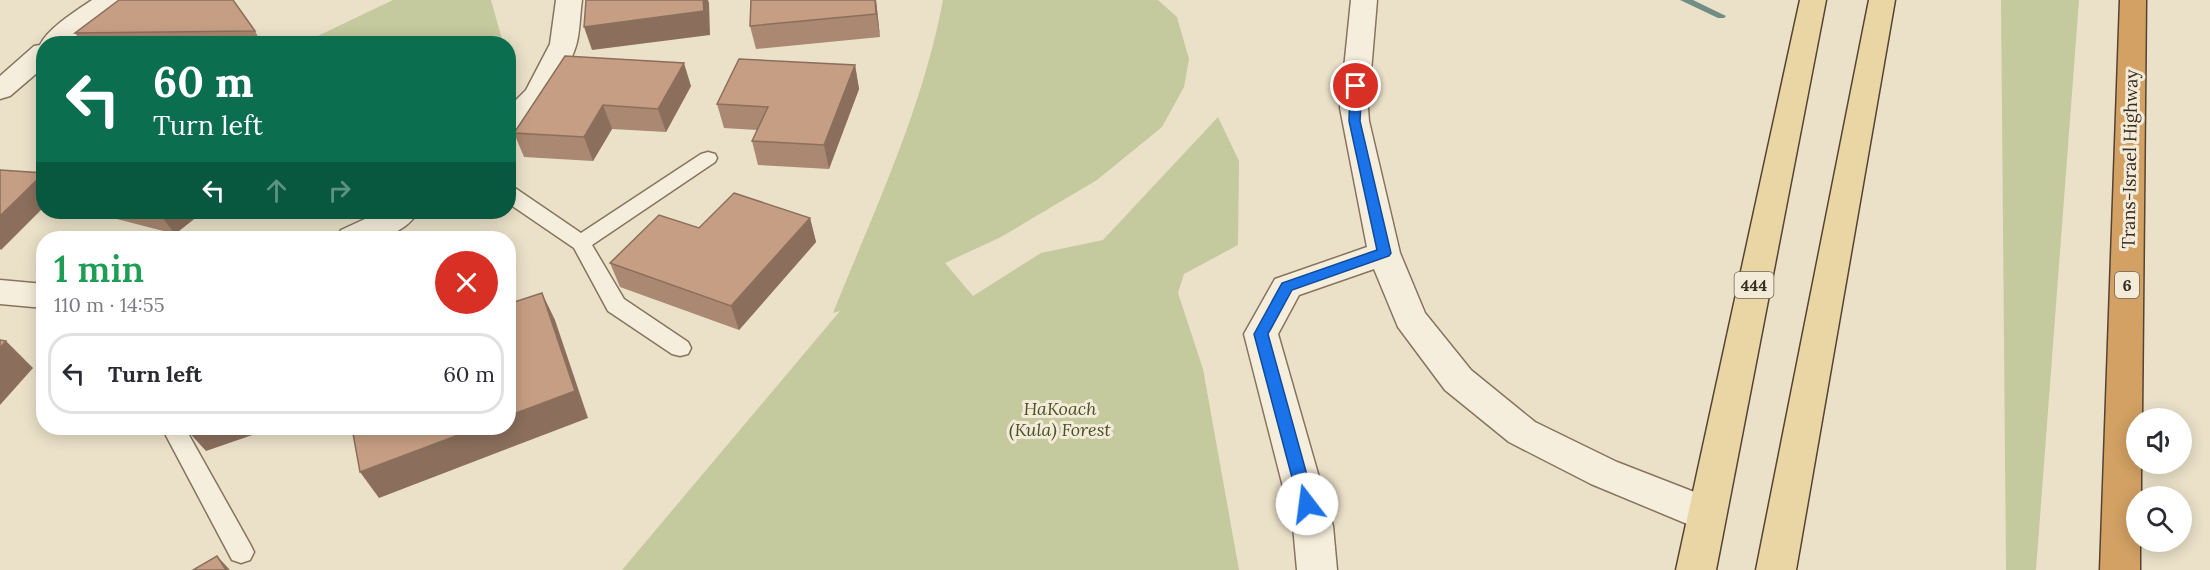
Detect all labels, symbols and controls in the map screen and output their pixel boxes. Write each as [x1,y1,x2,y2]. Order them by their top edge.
text: 60 m [153,55,254,109]
icon: left [54,60,132,138]
pin [1330,60,1381,111]
icon: arrive [1339,69,1372,102]
street label: Trans-Israel Highway [2116,69,2143,249]
text: Turn left [153,108,263,142]
icon: left [197,174,230,207]
icon: ahead [260,174,293,207]
icon: right [323,174,356,207]
text: 1 min [54,246,144,292]
button: close [435,251,498,314]
road number: 444 [1734,272,1774,298]
road number: 6 [2115,272,2139,298]
text: 110 m · 14:55 [54,292,165,317]
icon: left [57,357,90,390]
text: Turn left [108,360,202,388]
text: 60 m [443,360,495,388]
park label: HaKoach (Kula) Forest [1009,397,1111,441]
map controls [2126,408,2192,552]
button: sound [2126,408,2192,474]
position arrow [1275,472,1339,536]
button: search [2126,486,2192,552]

